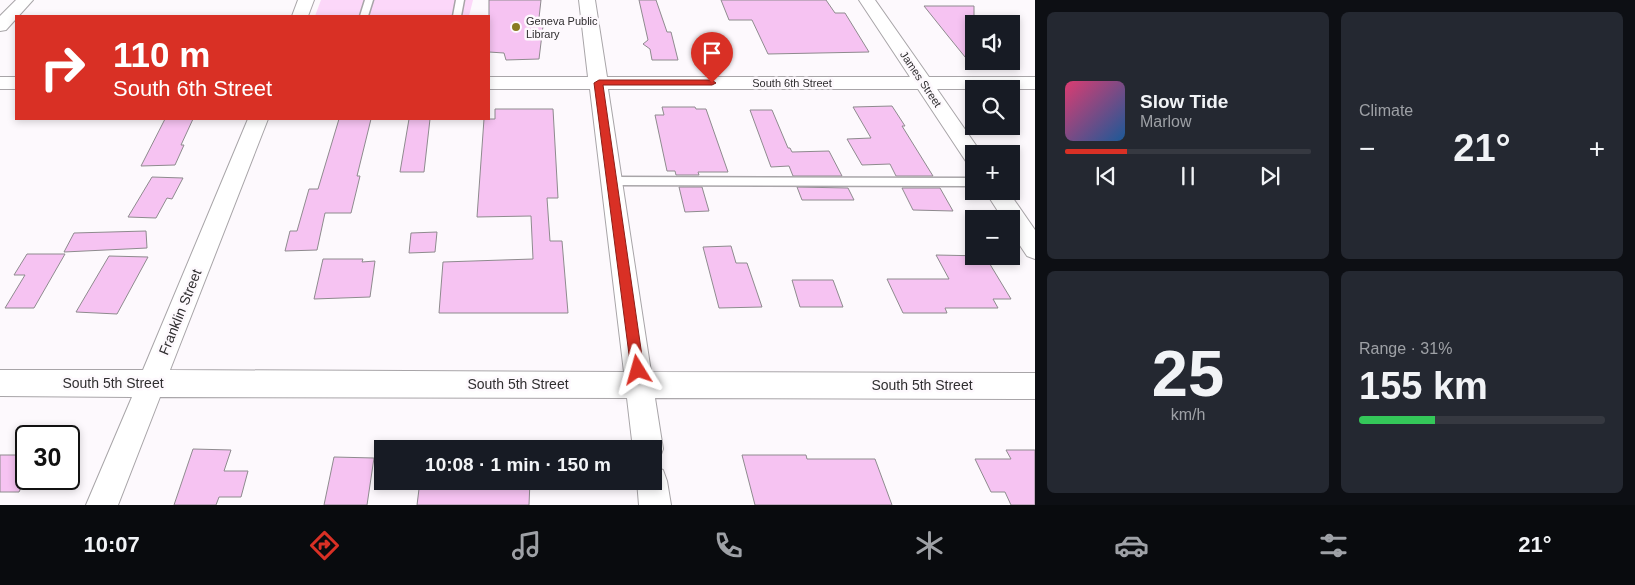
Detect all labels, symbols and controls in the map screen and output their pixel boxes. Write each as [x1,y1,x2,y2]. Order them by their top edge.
place label: Geneva Public Library [526,15,598,40]
map controls [965,15,1020,265]
button: sound [965,15,1020,70]
marker: Geneva Public Library [510,21,522,33]
pin [691,32,733,83]
icon: right [30,35,95,100]
text: 110 m [113,35,210,74]
icon: arrive [698,39,726,67]
street label: James Street [898,49,944,109]
text: South 6th Street [113,76,272,101]
street label: South 6th Street [752,77,832,89]
button: search [965,80,1020,135]
text: Slow Tide [1140,91,1228,112]
text: Climate [1359,102,1413,119]
text: Marlow [1140,113,1192,130]
text: 21° [1453,127,1511,169]
text: − [1359,133,1375,164]
text: + [1589,133,1605,164]
button: + [965,145,1020,200]
icon: previous [1092,162,1120,190]
icon: pause [1174,162,1202,190]
icon: next [1256,162,1284,190]
button: − [965,210,1020,265]
street label: Franklin Street [156,267,205,357]
text: 25 [1152,337,1224,410]
text: Range · 31% [1359,340,1452,357]
position arrow [611,343,663,395]
text: 155 km [1359,365,1488,407]
street label: South 5th Street [62,375,164,391]
street label: South 5th Street [467,376,569,392]
street label: South 5th Street [871,377,973,393]
text: km/h [1171,406,1205,423]
speed limit sign: 30 [15,425,80,490]
text: 10:08 · 1 min · 150 m [425,454,611,475]
icon: directions [307,528,342,563]
icon: music [509,528,544,563]
icon: phone [711,528,746,563]
icon: climate [912,528,947,563]
icon: car [1114,528,1149,563]
icon: filters [1316,528,1351,563]
text: 10:07 [83,532,140,557]
text: 21° [1518,532,1551,557]

